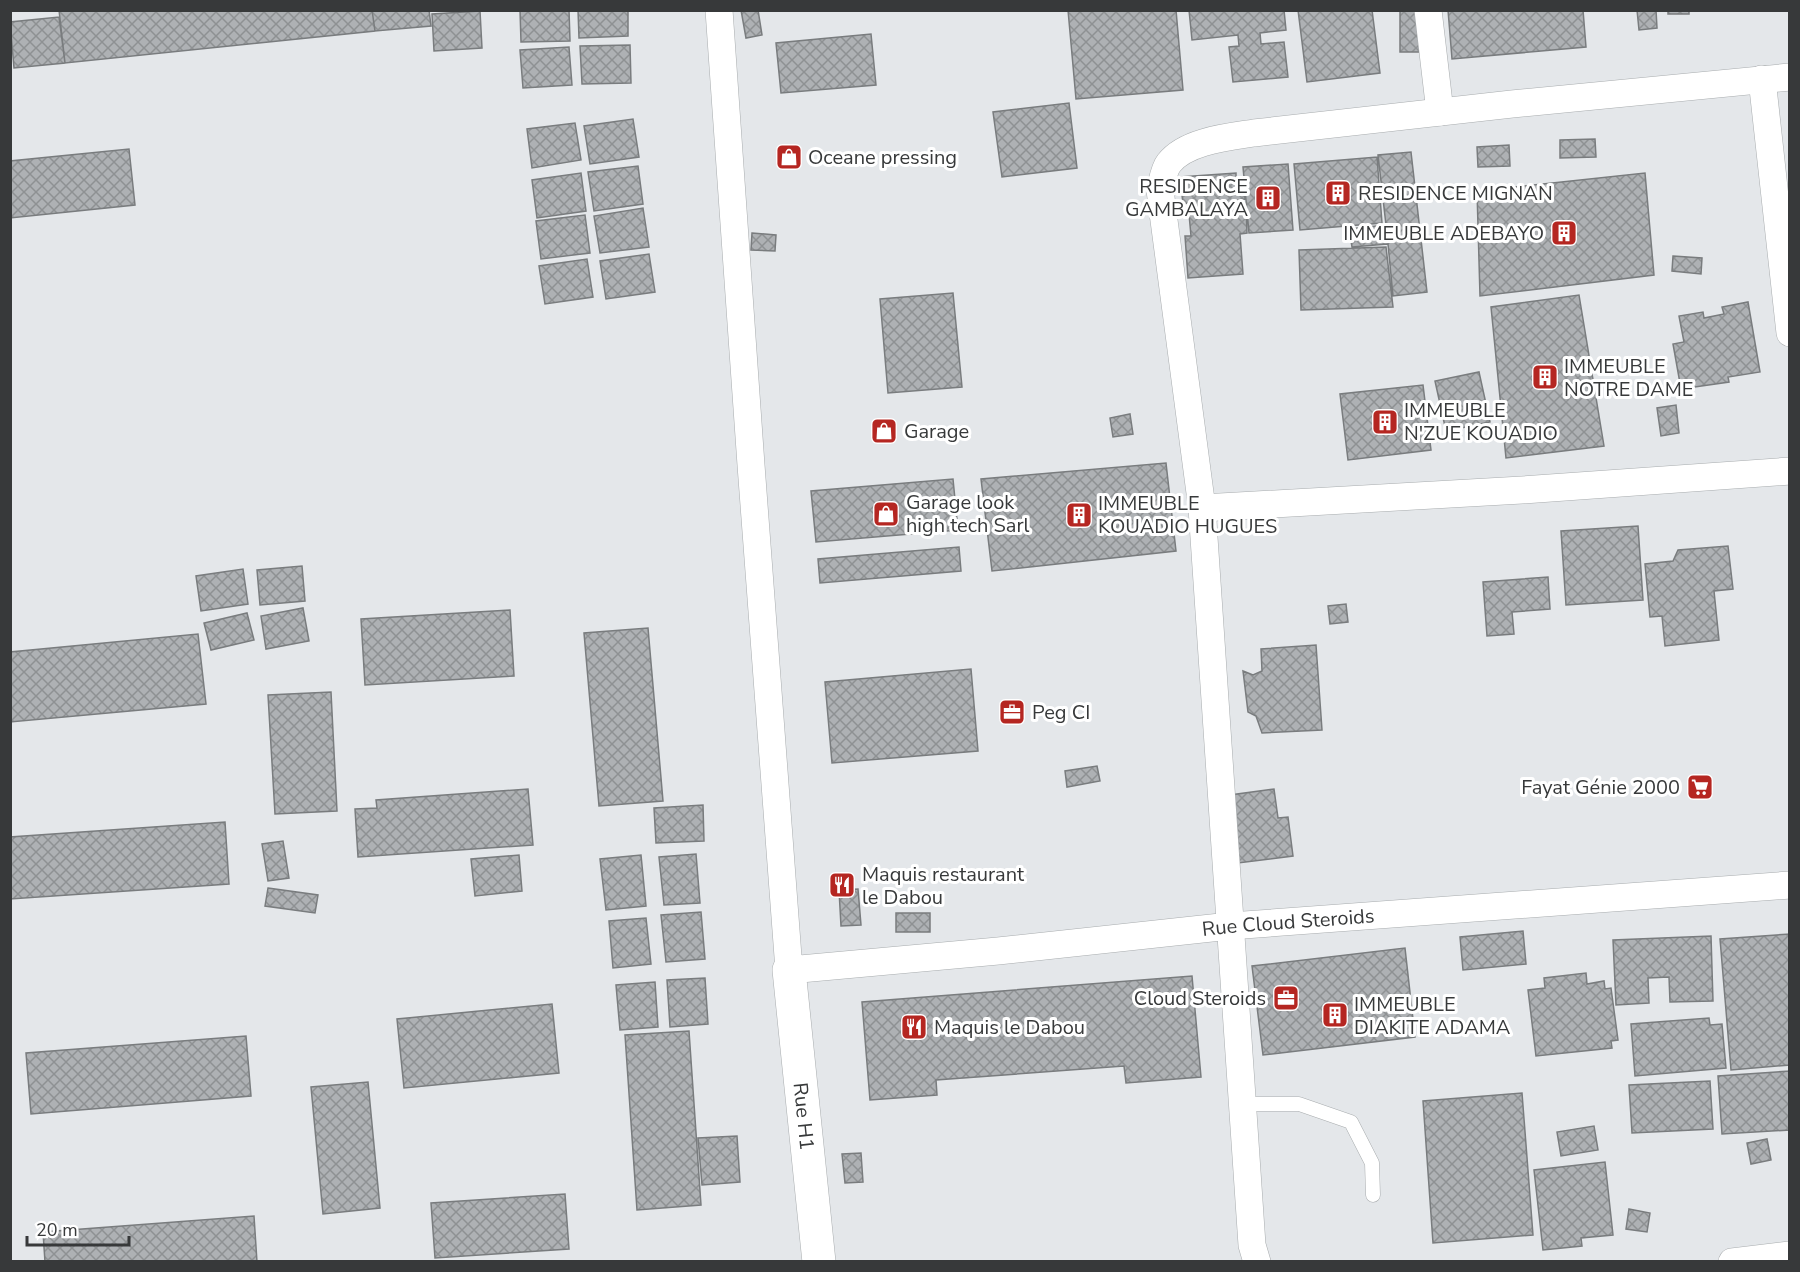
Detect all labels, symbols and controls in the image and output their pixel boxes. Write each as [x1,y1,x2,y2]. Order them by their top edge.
shop icon: Oceane pressing [774,142,804,172]
place label: Oceane pressing [808,144,957,171]
place label: RESIDENCE GAMBALAYA [1125,173,1248,223]
building icon: RESIDENCE MIGNAN [1323,178,1353,208]
place label: RESIDENCE MIGNAN [1358,180,1553,207]
building icon: RESIDENCE GAMBALAYA [1253,183,1283,213]
building icon: IMMEUBLE ADEBAYO [1549,218,1579,248]
place label: IMMEUBLE ADEBAYO [1343,220,1544,247]
place label: IMMEUBLE NOTRE DAME [1564,353,1693,403]
building icon: IMMEUBLE NOTRE DAME [1530,362,1560,392]
place label: IMMEUBLE N'ZUE KOUADIO [1404,397,1558,447]
building icon: IMMEUBLE N'ZUE KOUADIO [1370,407,1400,437]
shop icon: Garage [869,416,899,446]
place label: Garage [904,418,969,445]
place label: Garage look high tech Sarl [906,489,1030,539]
place label: IMMEUBLE KOUADIO HUGUES [1098,490,1277,540]
shop icon: Garage look high tech Sarl [871,499,901,529]
building icon: IMMEUBLE KOUADIO HUGUES [1064,500,1094,530]
office icon: Peg CI [997,697,1027,727]
place label: Peg CI [1032,699,1090,726]
supermarket icon: Fayat Génie 2000 [1685,772,1715,802]
place label: Fayat Génie 2000 [1521,774,1680,801]
place label: Maquis restaurant le Dabou [862,861,1025,911]
restaurant icon: Maquis restaurant le Dabou [827,870,857,900]
street label: Rue Cloud Steroids [1201,902,1375,943]
office icon: Cloud Steroids [1271,983,1301,1013]
place label: Cloud Steroids [1134,985,1266,1012]
place label: IMMEUBLE DIAKITE ADAMA [1354,991,1511,1041]
building icon: IMMEUBLE DIAKITE ADAMA [1320,1000,1350,1030]
restaurant icon: Maquis le Dabou [899,1012,929,1042]
place label: Maquis le Dabou [934,1014,1085,1041]
street label: Rue H1 [787,1081,820,1151]
scale bar [27,1209,129,1247]
text: 20 m [36,1218,78,1242]

